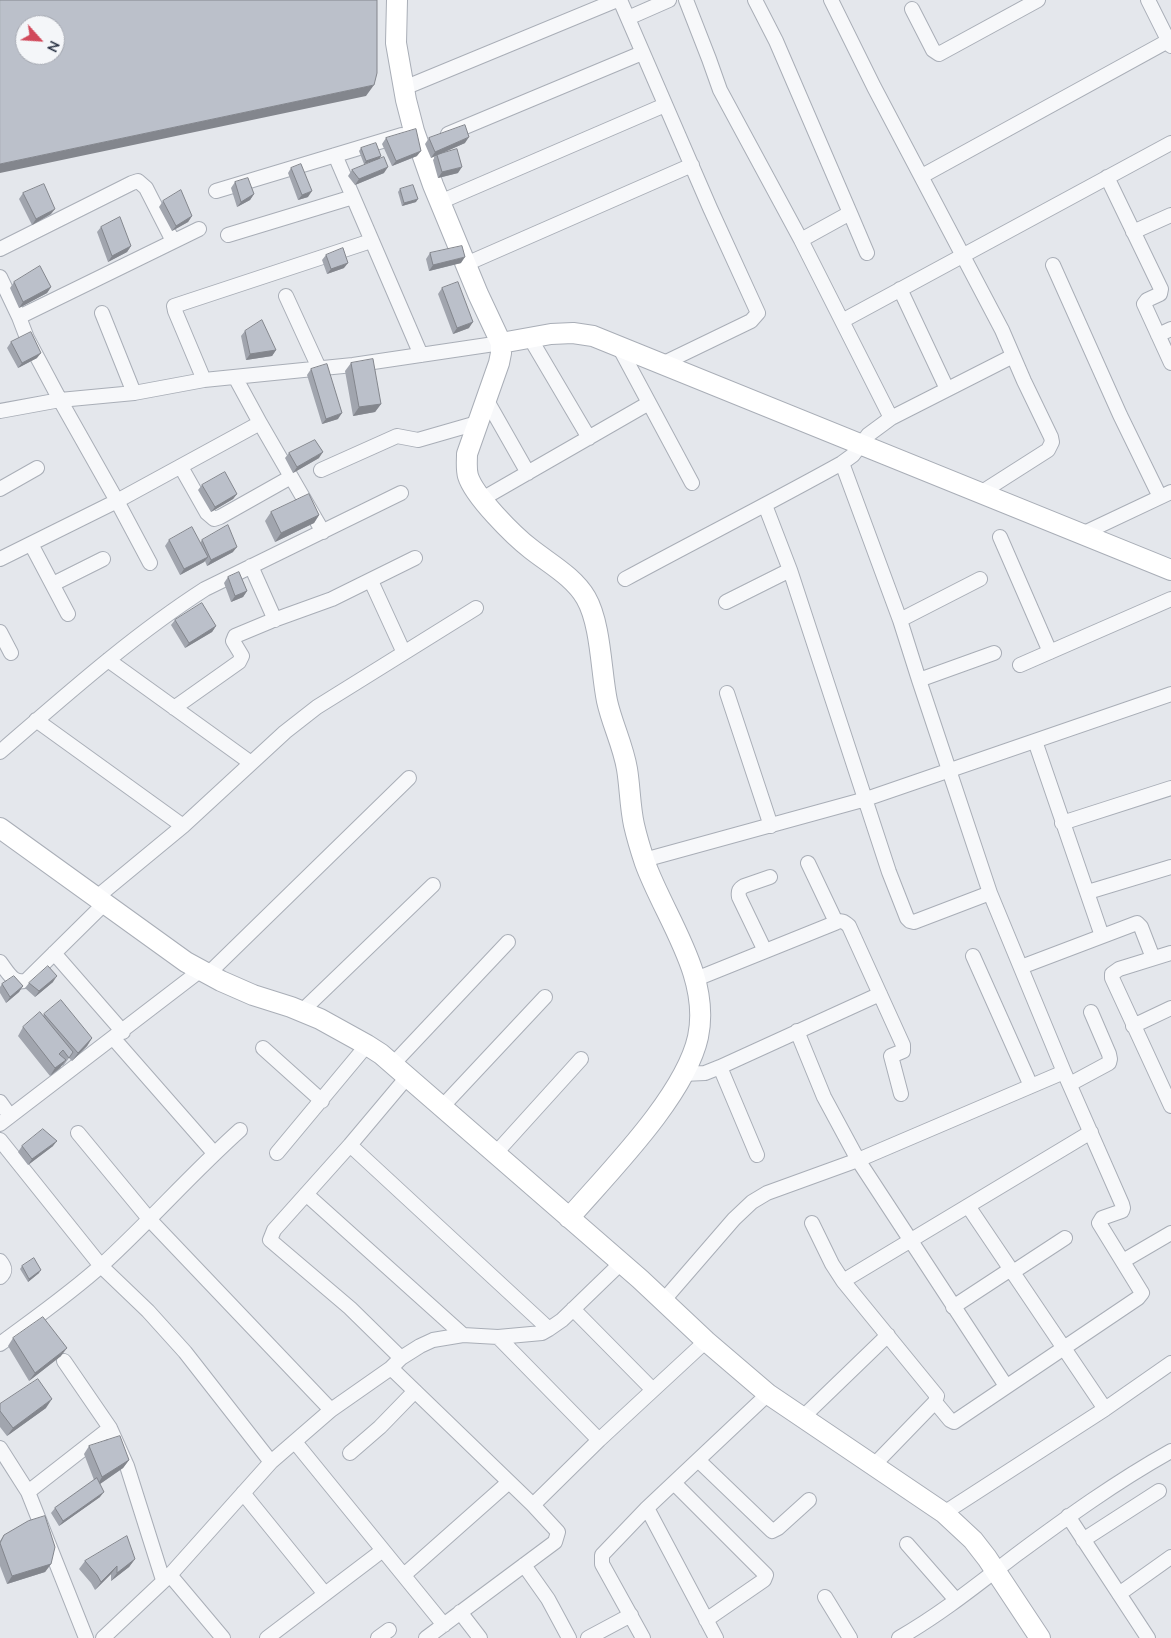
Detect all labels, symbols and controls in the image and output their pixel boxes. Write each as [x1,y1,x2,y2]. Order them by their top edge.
north arrow [15,15,65,65]
text: N [42,37,64,55]

